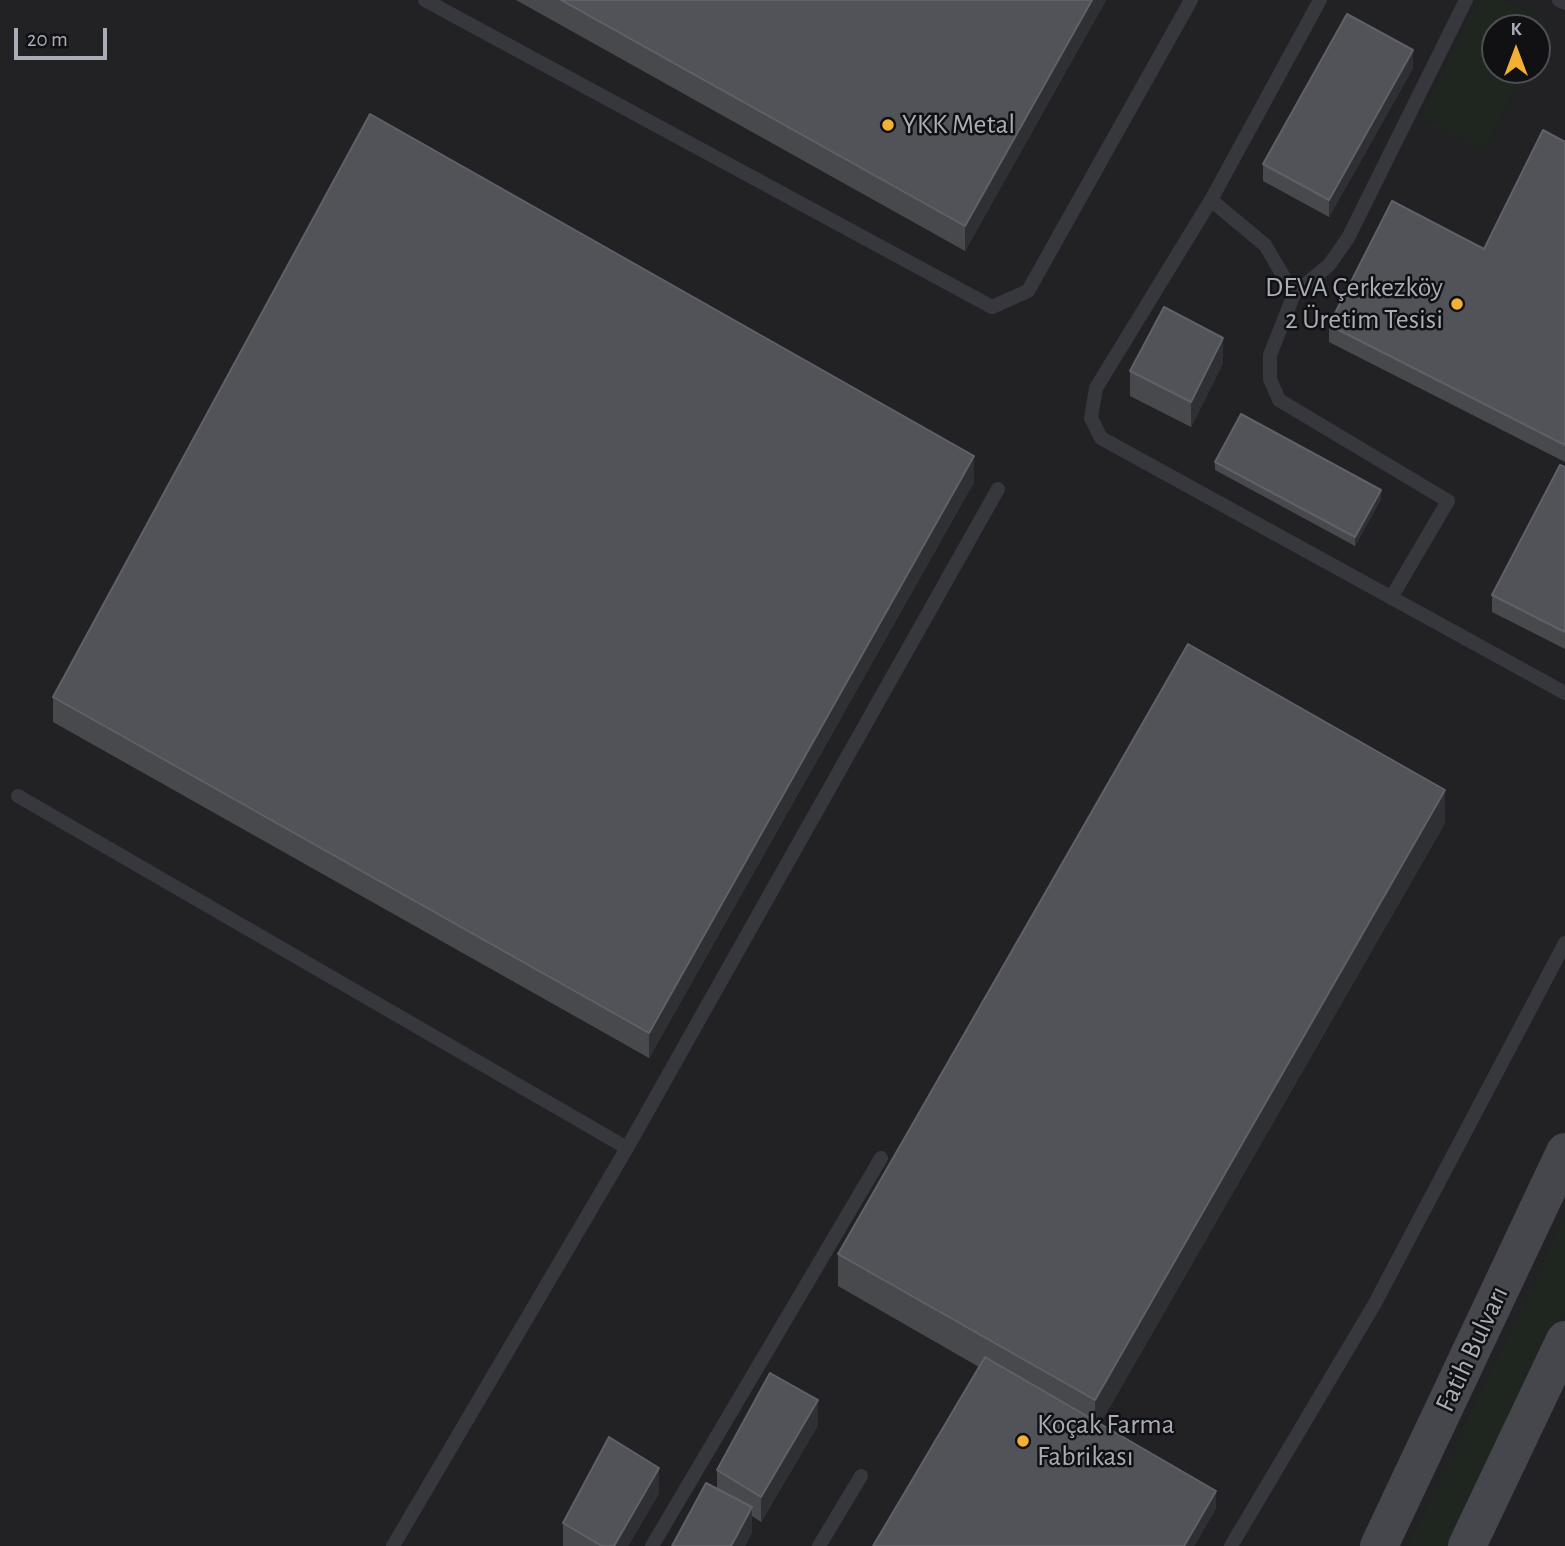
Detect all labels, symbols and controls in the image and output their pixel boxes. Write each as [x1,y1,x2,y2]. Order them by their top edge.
scale bar [18,14,110,58]
north arrow [1481,14,1551,84]
text: K [1510,20,1522,39]
text: 20 m [27,29,68,50]
place label: YKK Metal [902,108,1015,142]
marker: YKK Metal [880,117,896,133]
place label: DEVA Çerkezköy 2 Üretim Tesisi [1265,271,1443,337]
marker: DEVA Çerkezköy 2 Üretim Tesisi [1449,296,1465,312]
street label: Fatih Bulvarı [1428,1281,1516,1417]
place label: Koçak Farma Fabrikası [1037,1408,1175,1474]
marker: Koçak Farma Fabrikası [1015,1433,1031,1449]

